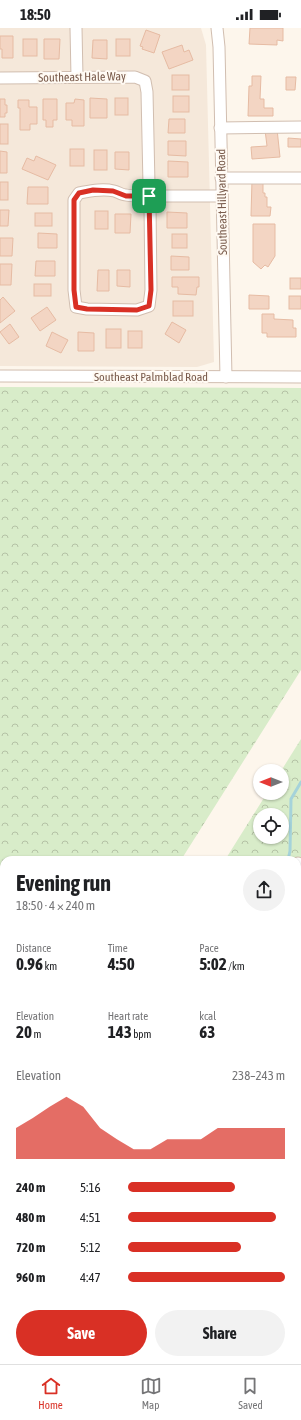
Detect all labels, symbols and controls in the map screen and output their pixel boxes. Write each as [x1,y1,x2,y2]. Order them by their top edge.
text: 18:50 [20,6,51,23]
street label: Southeast Hale Way [38,69,126,85]
street label: Southeast Hillyard Road [214,149,230,255]
pin [132,179,166,213]
icon: arrive [138,185,160,207]
street label: Southeast Palmblad Road [94,370,208,384]
north arrow [253,764,289,800]
map controls [253,764,289,844]
button: locate [253,808,289,844]
button: share [243,869,285,911]
text: Evening run [16,870,111,896]
text: 18:50 · 4 × 240 m [16,898,95,913]
text: Distance [16,942,51,954]
text: Time [108,942,128,954]
text: Pace [199,942,219,954]
text: 0.96 [16,954,43,974]
text: 4:50 [108,954,135,974]
text: 5:02 [199,954,227,974]
text: km [43,960,57,972]
text: /km [227,960,245,972]
text: Elevation [16,1010,54,1022]
text: Heart rate [108,1010,148,1022]
text: kcal [199,1010,216,1022]
text: 20 [16,1022,32,1042]
text: 143 [108,1022,132,1042]
text: 63 [199,1022,215,1042]
text: m [32,1028,41,1040]
text: bpm [132,1028,152,1040]
text: Elevation [16,1068,61,1083]
text: 238–243 m [232,1068,285,1083]
text: 240 m [16,1180,45,1195]
text: 5:16 [80,1180,101,1195]
text: 480 m [16,1210,45,1225]
text: 4:51 [80,1210,101,1225]
text: 720 m [16,1240,45,1255]
text: 5:12 [80,1240,101,1255]
text: 960 m [16,1270,45,1285]
text: 4:47 [80,1270,101,1285]
button: Save [16,1310,147,1356]
button: Share [155,1310,285,1356]
tab: Home [38,1375,63,1411]
tab: Map [140,1375,162,1411]
tab: Saved [238,1375,263,1411]

